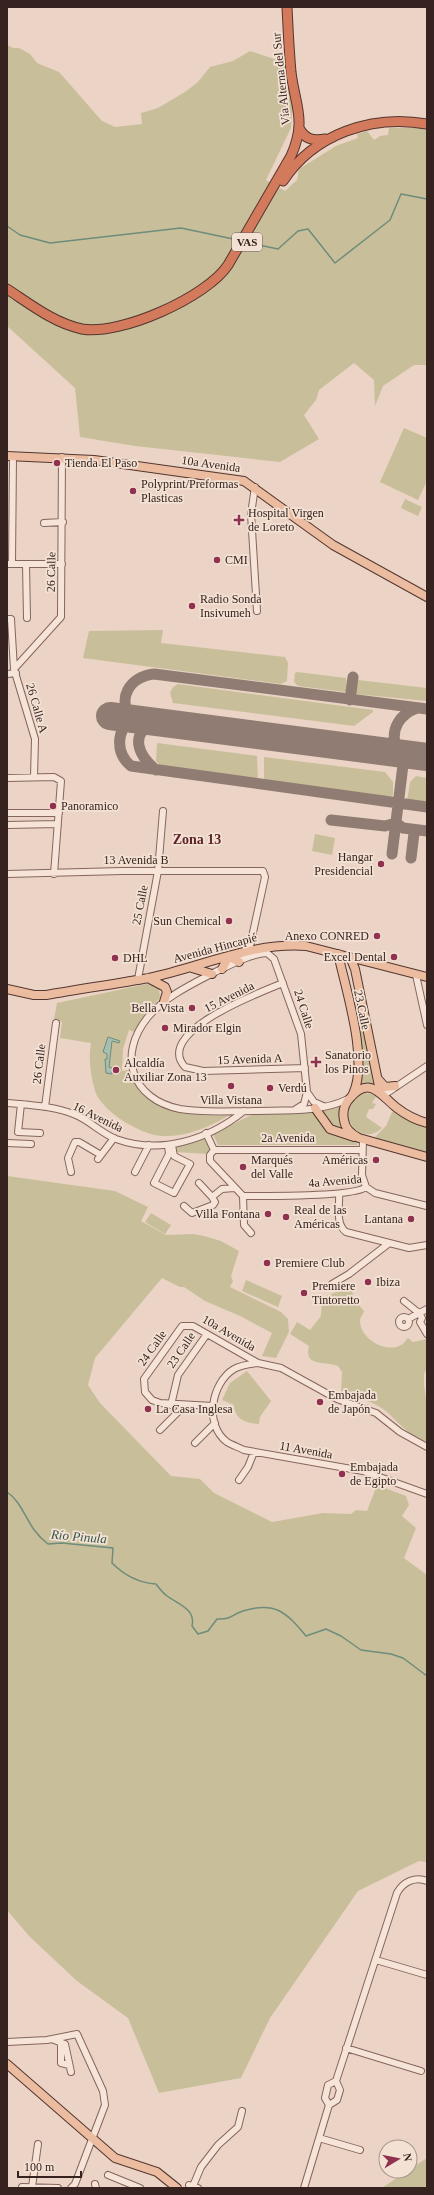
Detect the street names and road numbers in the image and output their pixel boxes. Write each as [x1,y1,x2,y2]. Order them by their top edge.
street label: Vía Alterna del Sur [269,32,293,126]
road number: VAS [232,233,262,251]
street label: 10a Avenida [181,453,242,475]
street label: 26 Calle [44,552,58,592]
street label: 26 Calle A [23,681,51,735]
street label: 13 Avenida B [103,853,169,867]
street label: 25 Calle [129,884,151,926]
street label: Avenida Hincapié [172,930,258,966]
street label: 15 Avenida [202,978,257,1016]
street label: 24 Calle [291,988,317,1030]
street label: 23 Calle [351,989,373,1031]
street label: 26 Calle [30,1043,48,1085]
street label: 15 Avenida A [217,1051,283,1067]
street label: 16 Avenida [71,1099,126,1135]
street label: 2a Avenida [261,1131,315,1145]
street label: 4a Avenida [308,1172,363,1190]
street label: 10a Avenida [200,1312,259,1354]
street label: 24 Calle [135,1327,169,1369]
street label: 23 Calle [164,1329,198,1371]
street label: 11 Avenida [278,1438,334,1462]

